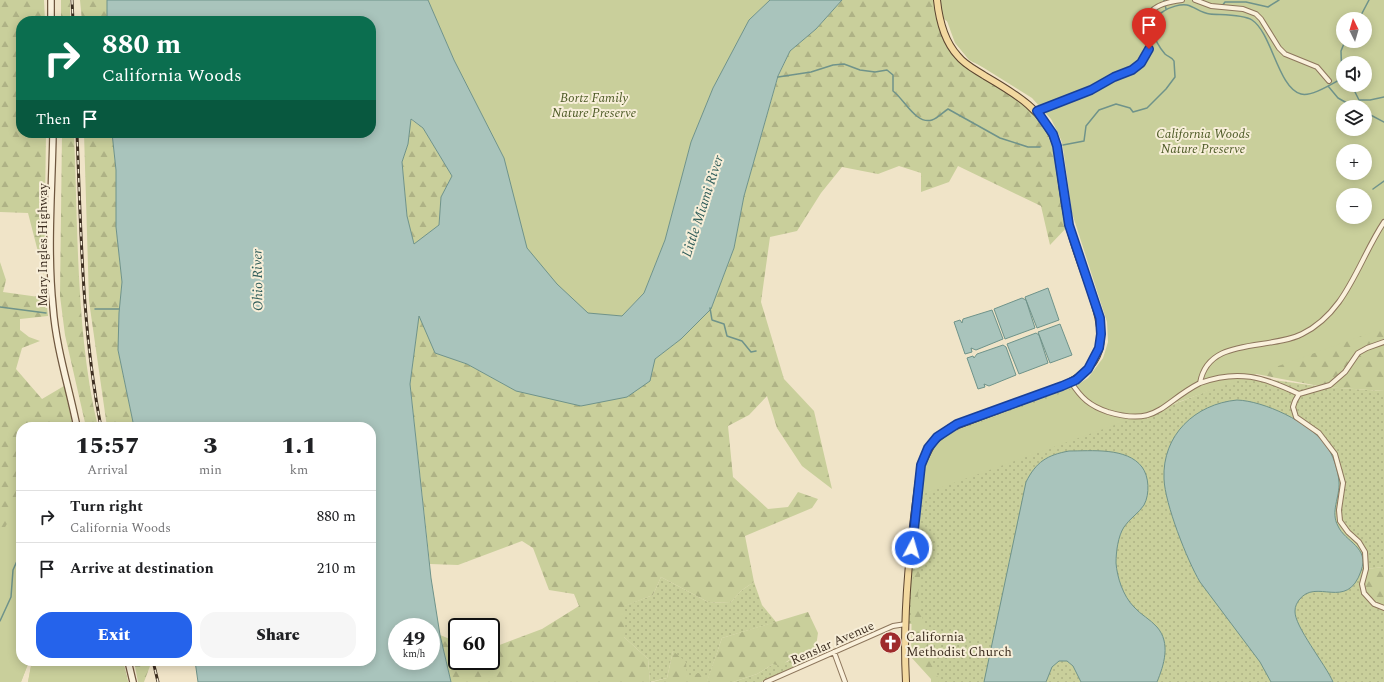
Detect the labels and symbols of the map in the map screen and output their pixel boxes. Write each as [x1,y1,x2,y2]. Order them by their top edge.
pin [1132,8,1166,49]
north arrow [1336,12,1372,48]
park label: Bortz Family Nature Preserve [552,88,636,123]
park label: California Woods Nature Preserve [1156,124,1250,159]
water label: Little Miami River [676,152,729,260]
street label: Mary Ingles Highway [33,183,53,307]
water label: Ohio River [246,249,269,311]
position arrow [891,527,933,569]
street label: Renslar Avenue [787,616,877,670]
speed limit sign: 60 [448,618,500,670]
place label: California Methodist Church [906,627,1012,662]
church icon: California Methodist Church [878,630,904,656]

